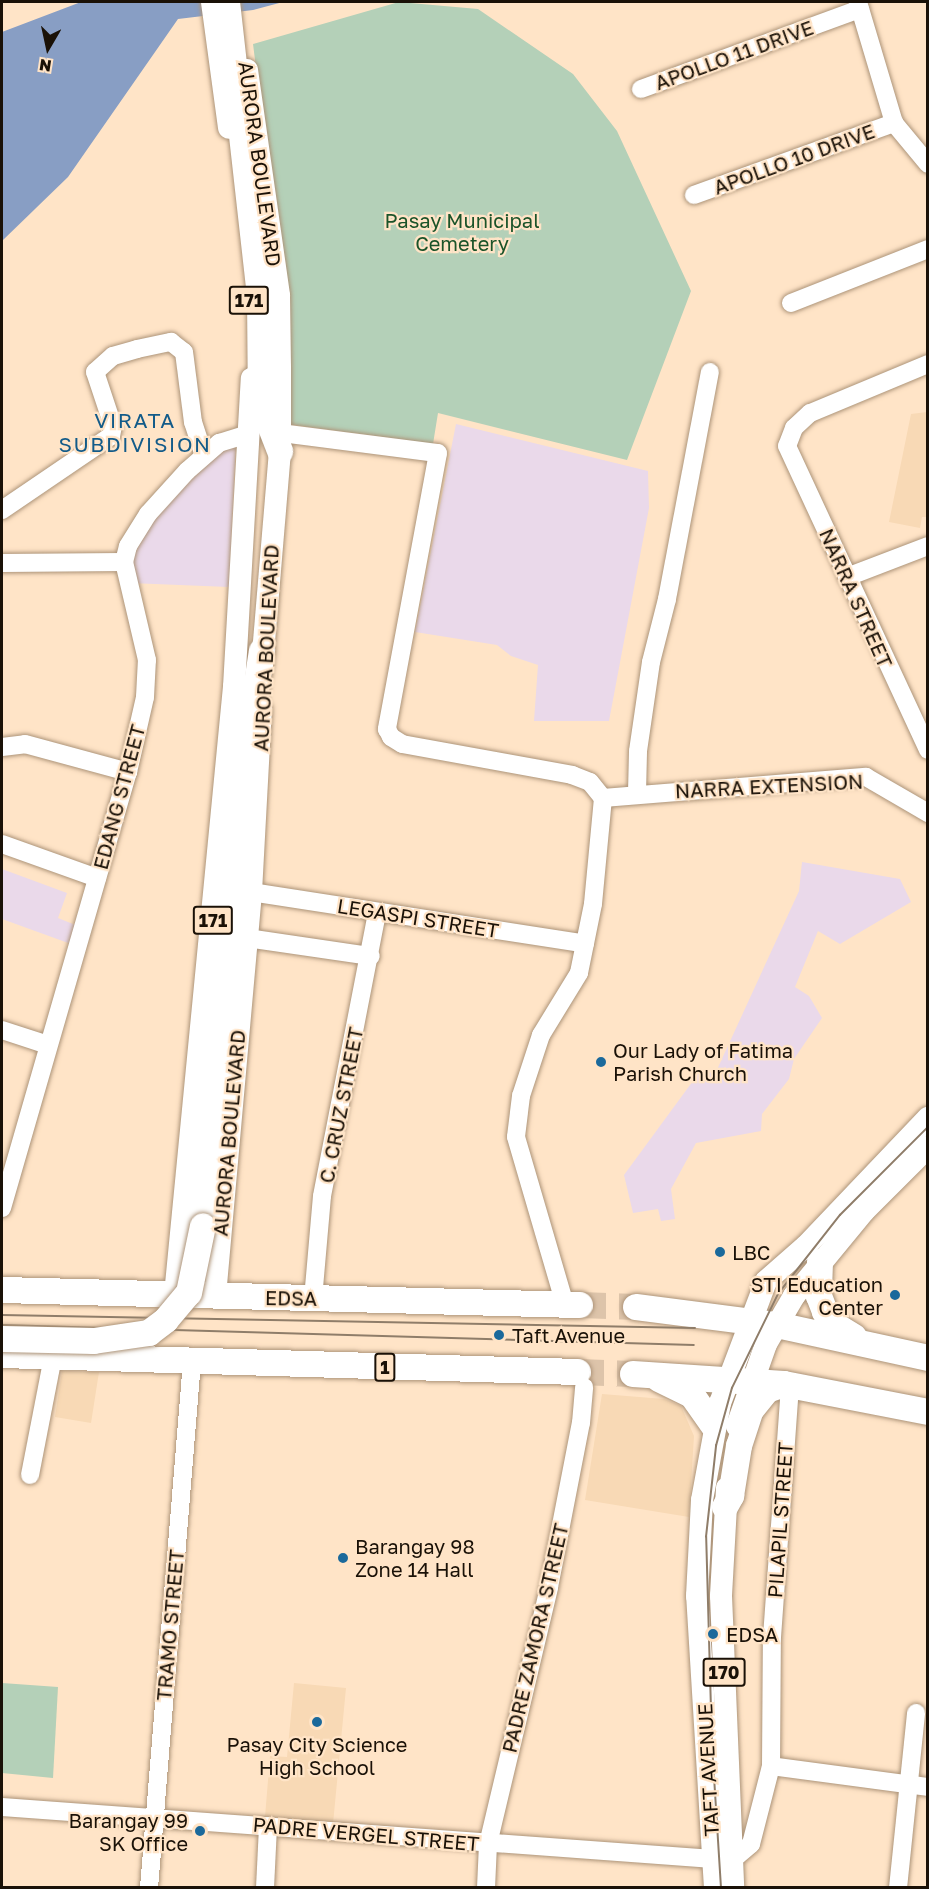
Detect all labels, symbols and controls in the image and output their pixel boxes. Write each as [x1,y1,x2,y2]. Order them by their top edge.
street label: APOLLO 11 DRIVE [651,15,817,95]
north arrow [18,18,78,78]
text: N [38,55,53,77]
street label: AURORA BOULEVARD [234,60,286,268]
street label: APOLLO 10 DRIVE [710,119,878,199]
park label: Pasay Municipal Cemetery [384,208,540,255]
road number: 171 [228,285,270,315]
district label: VIRATA SUBDIVISION [59,407,211,457]
street label: NARRA STREET [815,525,897,671]
street label: AURORA BOULEVARD [249,544,283,752]
street label: EDANG STREET [88,722,150,872]
street label: NARRA EXTENSION [674,769,864,803]
street label: LEGASPI STREET [336,893,500,943]
road number: 171 [192,905,234,935]
street label: C. CRUZ STREET [314,1025,368,1185]
street label: AURORA BOULEVARD [208,1029,250,1237]
place label: Our Lady of Fatima Parish Church [613,1038,793,1085]
marker: Our Lady of Fatima Parish Church [594,1055,608,1069]
place label: LBC [732,1240,770,1264]
marker: LBC [713,1245,727,1259]
place label: STI Education Center [751,1272,883,1319]
street label: EDSA [265,1286,317,1310]
marker: STI Education Center [888,1288,902,1302]
place label: Taft Avenue [512,1323,625,1347]
marker: Taft Avenue [490,1326,508,1344]
road number: 1 [373,1352,397,1382]
street label: PILAPIL STREET [763,1441,797,1599]
street label: PADRE ZAMORA STREET [497,1521,573,1755]
place label: Barangay 98 Zone 14 Hall [355,1534,475,1581]
street label: TRAMO STREET [151,1548,189,1702]
marker: Barangay 98 Zone 14 Hall [336,1551,350,1565]
place label: EDSA [726,1622,778,1646]
marker: EDSA [704,1625,722,1643]
road number: 170 [702,1657,746,1687]
street label: TAFT AVENUE [693,1703,723,1837]
marker: Pasay City Science High School [310,1715,324,1729]
place label: Pasay City Science High School [227,1732,407,1779]
place label: Barangay 99 SK Office [69,1808,188,1855]
street label: PADRE VERGEL STREET [252,1812,480,1856]
marker: Barangay 99 SK Office [193,1824,207,1838]

